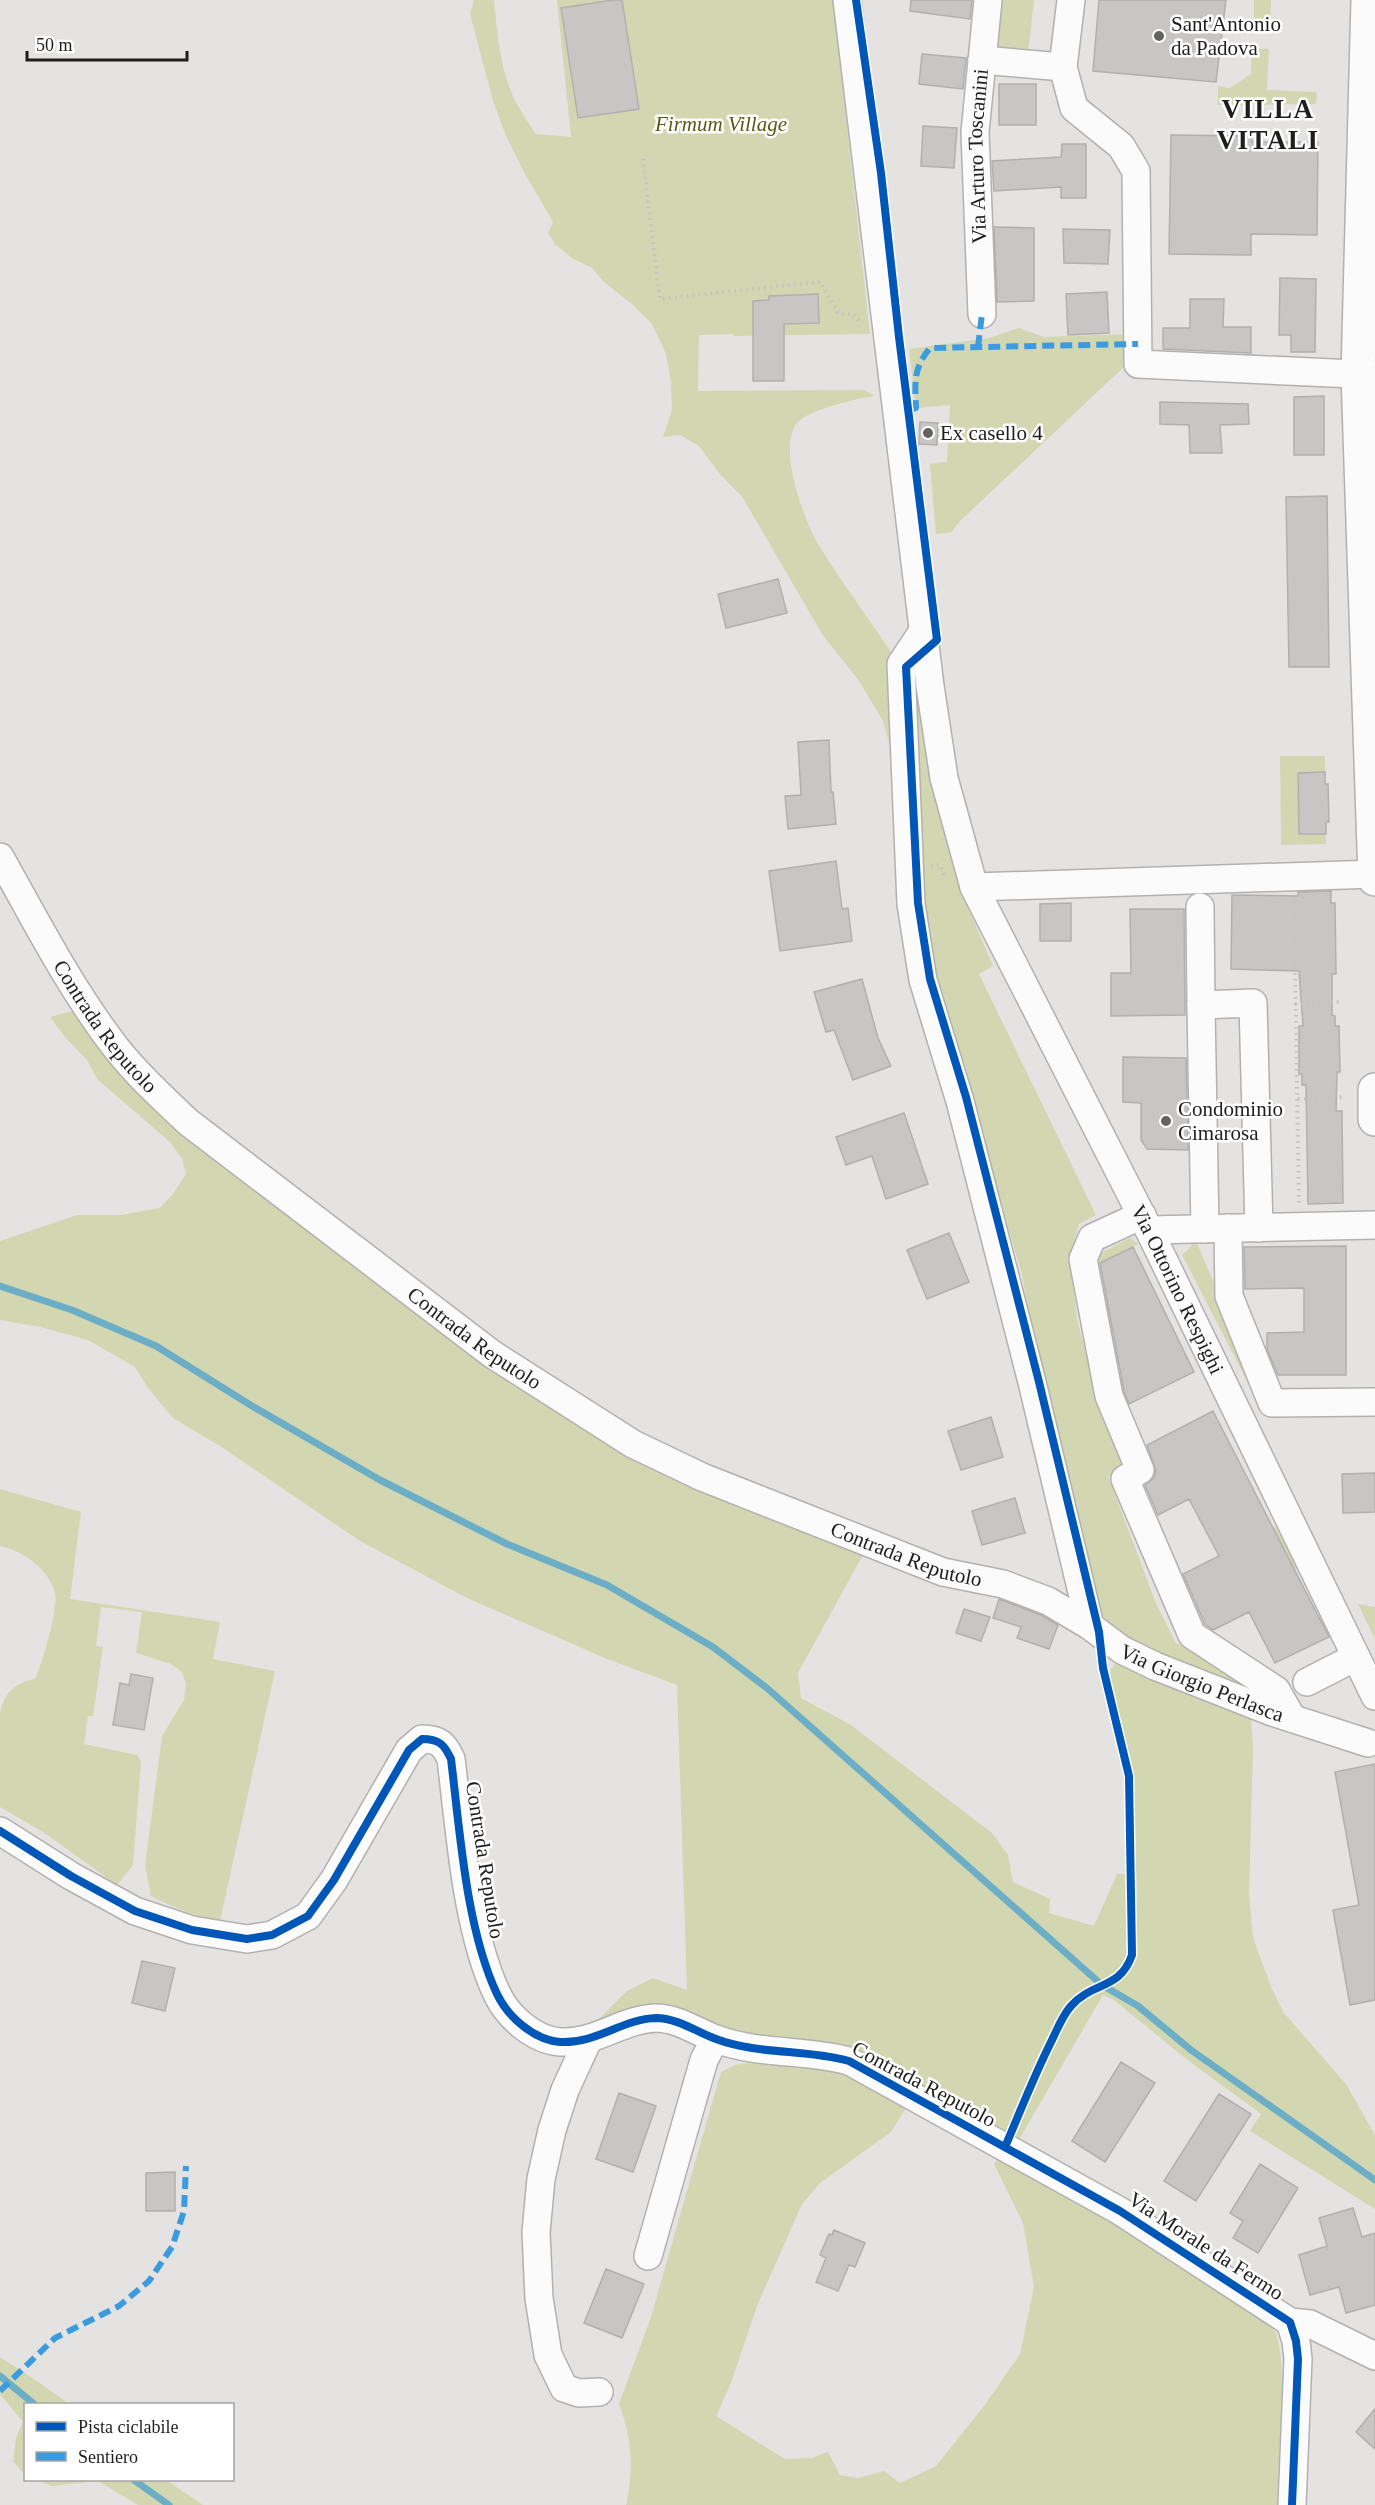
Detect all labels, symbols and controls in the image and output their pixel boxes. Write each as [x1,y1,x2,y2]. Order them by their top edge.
place label: Sant'Antonio da Padova [1171,12,1281,60]
scale bar [27,24,188,62]
marker: Sant'Antonio da Padova [1152,29,1166,43]
text: 50 m [36,35,73,55]
street label: Via Arturo Toscanini [963,67,993,244]
district label: VILLA VITALI [1216,94,1320,155]
park label: Firmum Village [654,112,787,136]
place label: Ex casello 4 [940,421,1043,445]
marker: Ex casello 4 [921,426,935,440]
street label: Contrada Reputolo [49,956,162,1098]
place label: Condominio Cimarosa [1178,1097,1283,1145]
marker: Condominio Cimarosa [1159,1114,1173,1128]
street label: Via Ottorino Respighi [1126,1201,1229,1378]
street label: Contrada Reputolo [403,1282,546,1394]
street label: Contrada Reputolo [827,1517,984,1591]
street label: Via Giorgio Perlasca [1116,1639,1287,1727]
street label: Contrada Reputolo [461,1779,509,1941]
street label: Contrada Reputolo [848,2036,1000,2132]
street label: Via Morale da Fermo [1124,2187,1288,2305]
legend [24,2403,234,2481]
text: Pista ciclabile [78,2417,178,2437]
text: Sentiero [78,2447,138,2467]

